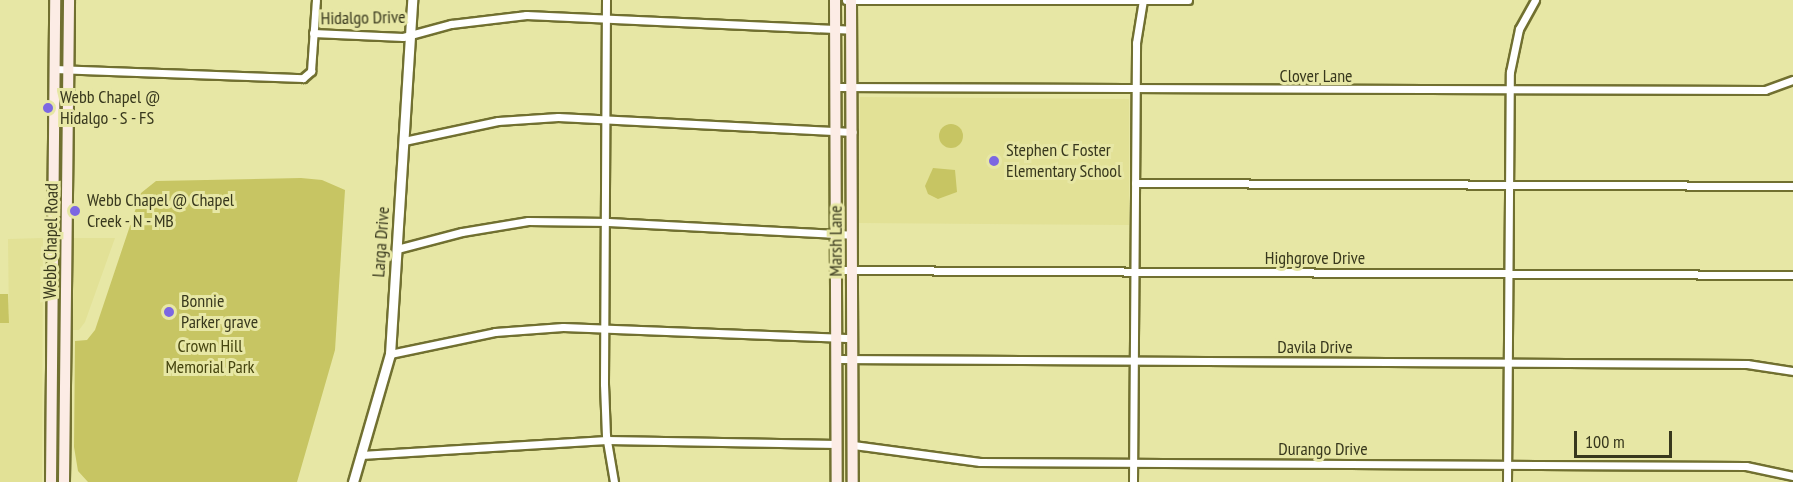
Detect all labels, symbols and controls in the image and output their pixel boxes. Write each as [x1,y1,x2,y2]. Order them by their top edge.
street label: Hidalgo Drive [320,6,406,30]
street label: Clover Lane [1280,65,1352,87]
place label: Webb Chapel @ Hidalgo - S - FS [60,87,160,130]
marker: Webb Chapel @ Hidalgo - S - FS [41,101,55,115]
place label: Stephen C Foster Elementary School [1006,140,1122,182]
marker: Stephen C Foster Elementary School [987,154,1001,168]
street label: Webb Chapel Road [39,183,63,299]
place label: Webb Chapel @ Chapel Creek - N - MB [87,190,234,232]
marker: Webb Chapel @ Chapel Creek - N - MB [68,204,82,218]
street label: Marsh Lane [825,205,847,277]
street label: Larga Drive [368,206,394,278]
street label: Highgrove Drive [1265,247,1365,269]
place label: Bonnie Parker grave [181,291,258,334]
marker: Bonnie Parker grave [162,305,176,319]
park label: Crown Hill Memorial Park [165,336,255,378]
street label: Davila Drive [1277,336,1353,358]
scale bar [1577,419,1674,457]
text: 100 m [1585,430,1625,453]
street label: Durango Drive [1278,438,1368,460]

